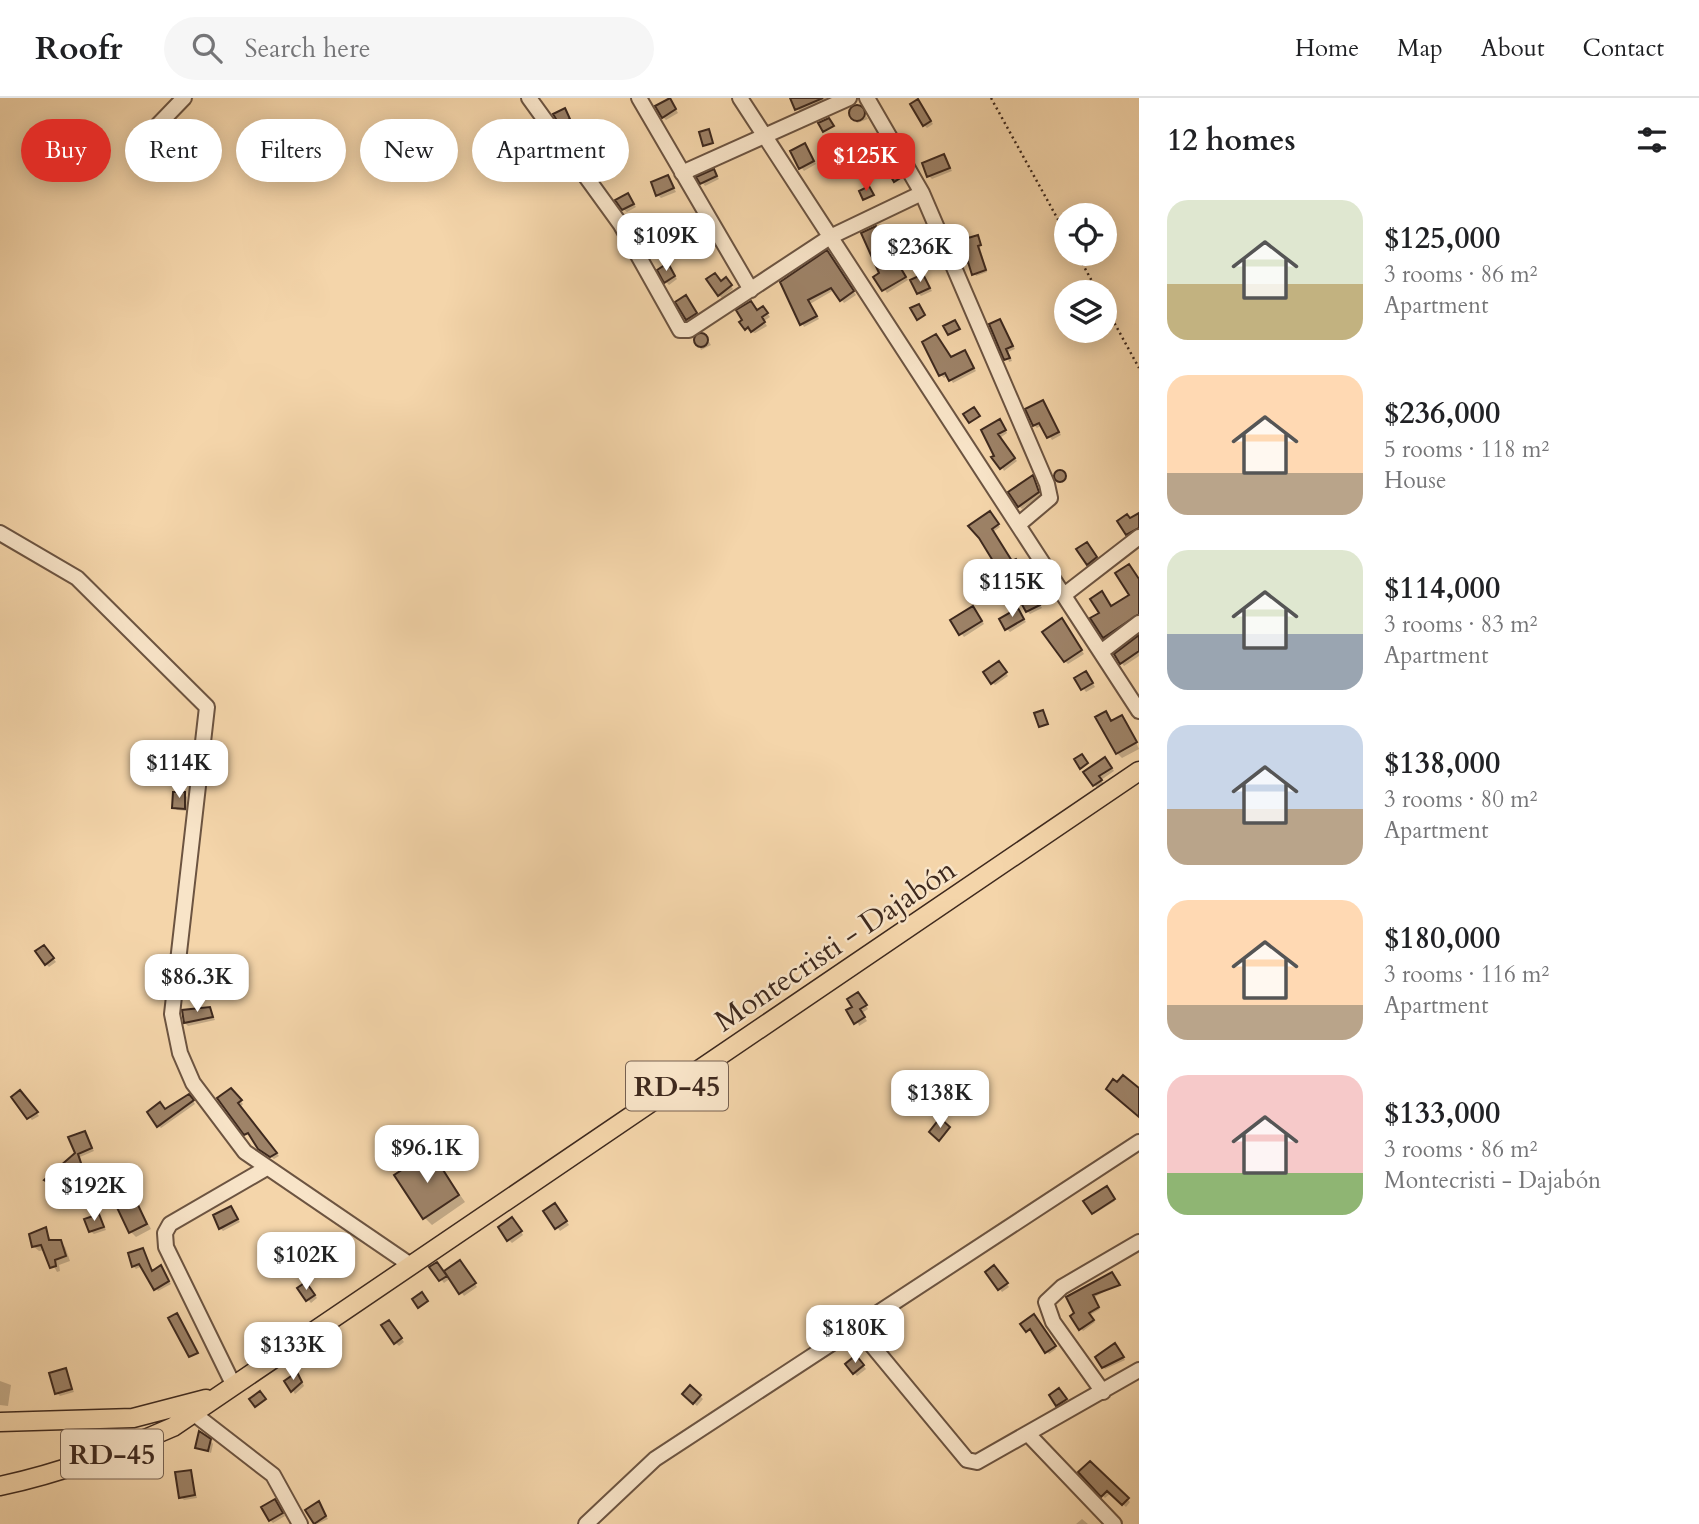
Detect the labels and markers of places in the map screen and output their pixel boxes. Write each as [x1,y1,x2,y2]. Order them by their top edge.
pin: $125K [817,134,915,193]
pin: $109K [617,214,715,273]
pin: $236K [871,225,969,284]
pin: $115K [963,560,1061,619]
pin: $114K [130,740,228,800]
pin: $86.3K [140,954,254,1014]
pin: $138K [891,1070,989,1130]
pin: $96.1K [370,1126,484,1185]
pin: $192K [45,1164,143,1223]
pin: $102K [257,1232,355,1292]
pin: $180K [806,1306,904,1365]
pin: $133K [244,1322,342,1382]

